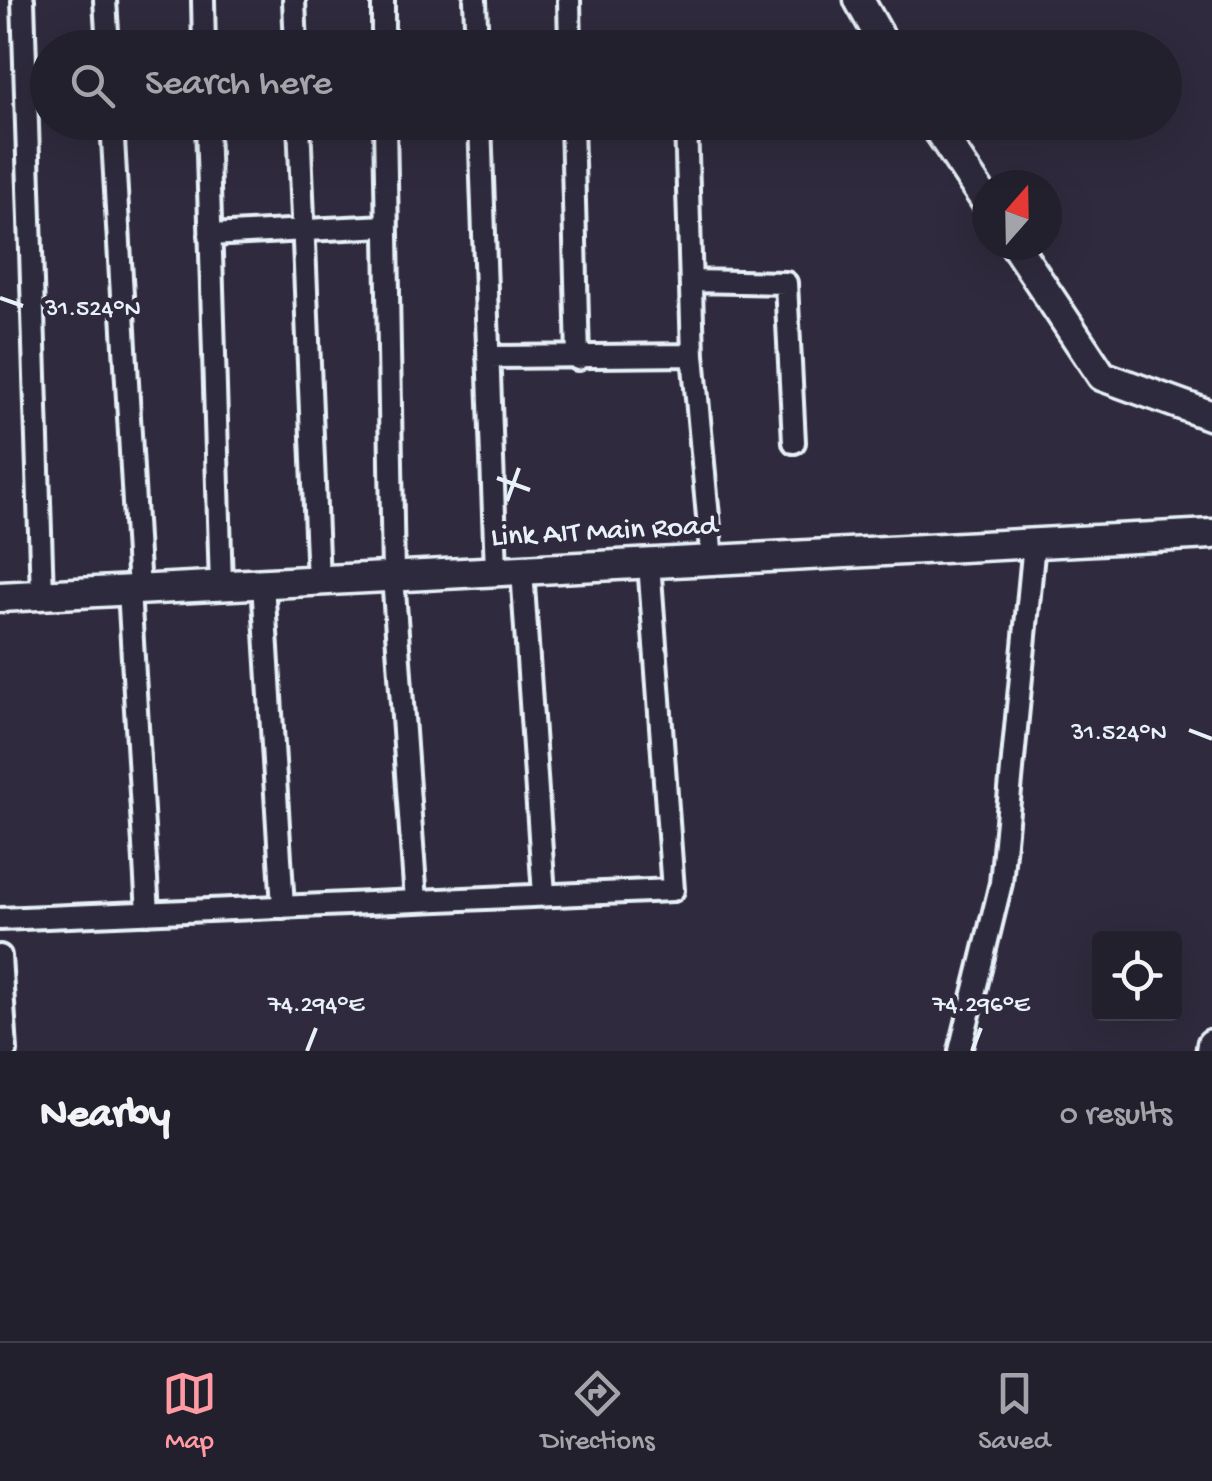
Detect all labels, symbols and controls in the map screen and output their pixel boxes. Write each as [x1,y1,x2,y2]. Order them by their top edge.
search box [30,30,1182,140]
icon: search [65,58,120,113]
text: Search here [145,63,332,107]
north arrow [972,170,1062,260]
text: 31.524°N [44,296,141,325]
street label: Link AIT Main Road [490,509,720,556]
text: 31.524°N [1070,720,1167,749]
map controls [1092,931,1182,1021]
button: locate [1092,931,1182,1021]
text: 74.294°E [267,992,365,1021]
text: 74.296°E [932,992,1031,1021]
text: Nearby [40,1092,170,1141]
text: 0 results [1060,1097,1172,1135]
tab: Map [162,1366,217,1459]
tab: Directions [541,1366,655,1459]
tab: Saved [978,1366,1050,1459]

